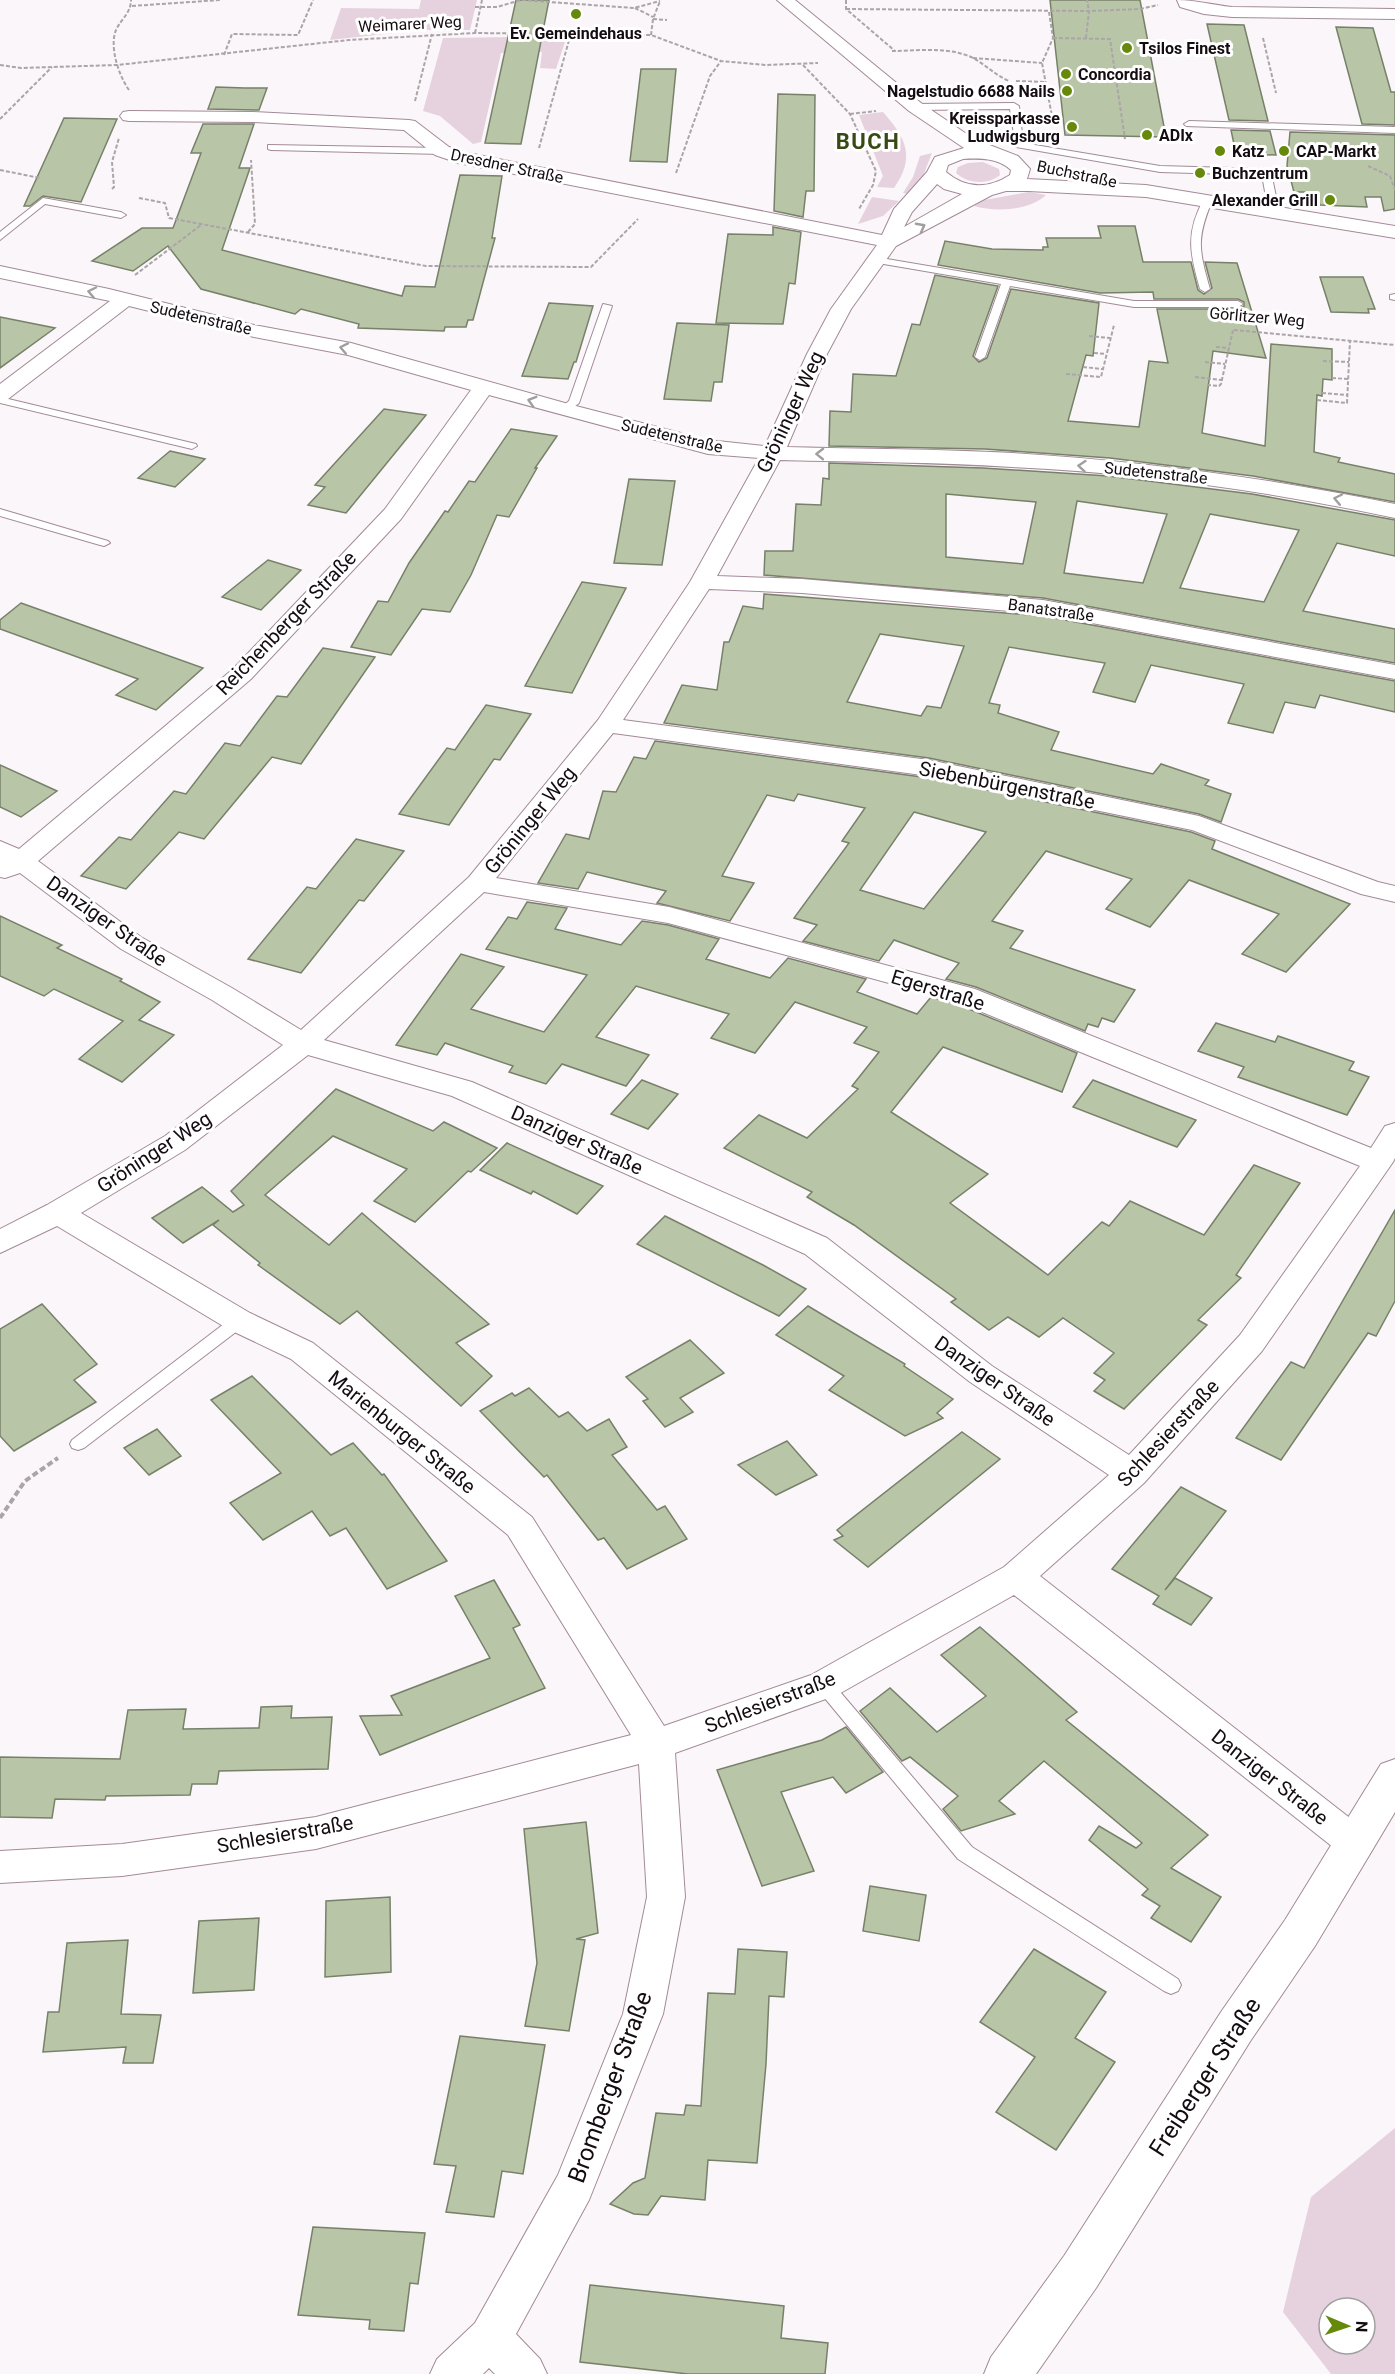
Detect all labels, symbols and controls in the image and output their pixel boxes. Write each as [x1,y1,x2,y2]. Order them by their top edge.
marker: Ev. Gemeindehaus [569,7,583,21]
street label: Weimarer Weg [358,12,462,36]
place label: Ev. Gemeindehaus [510,24,642,43]
place label: Tsilos Finest [1139,39,1231,58]
marker: Tsilos Finest [1120,41,1134,55]
place label: Concordia [1078,65,1152,84]
marker: Concordia [1059,67,1073,81]
place label: Nagelstudio 6688 Nails [887,82,1055,101]
marker: Nagelstudio 6688 Nails [1060,84,1074,98]
place label: Kreissparkasse Ludwigsburg [949,109,1060,146]
marker: Kreissparkasse Ludwigsburg [1065,120,1079,134]
place label: ADIx [1159,126,1194,145]
marker: ADIx [1140,128,1154,142]
district label: BUCH [836,129,900,154]
place label: Katz [1232,142,1264,161]
place label: CAP-Markt [1296,142,1377,161]
marker: Katz [1213,144,1227,158]
marker: CAP-Markt [1277,144,1291,158]
street label: Dresdner Straße [449,145,565,187]
street label: Buchstraße [1035,156,1119,192]
place label: Buchzentrum [1212,164,1308,183]
marker: Buchzentrum [1193,166,1207,180]
place label: Alexander Grill [1212,191,1318,210]
marker: Alexander Grill [1323,193,1337,207]
one-way arrow [915,223,926,234]
one-way arrow [87,286,97,299]
street label: Sudetenstraße [148,297,254,339]
street label: Görlitzer Weg [1209,303,1305,331]
one-way arrow [339,342,349,355]
street label: Gröninger Weg [751,347,829,477]
one-way arrow [527,396,537,408]
street label: Sudetenstraße [619,415,725,457]
one-way arrow [816,448,825,460]
street label: Sudetenstraße [1103,458,1209,488]
one-way arrow [1077,460,1087,473]
one-way arrow [1333,493,1343,506]
street label: Reichenberger Straße [211,546,361,700]
street label: Banatstraße [1007,595,1095,625]
street label: Siebenbürgenstraße [917,756,1097,814]
street label: Gröninger Weg [479,761,581,879]
street label: Danziger Straße [42,871,172,971]
street label: Egerstraße [888,964,988,1016]
street label: Danziger Straße [507,1100,647,1180]
street label: Gröninger Weg [92,1106,216,1198]
street label: Danziger Straße [930,1331,1060,1431]
street label: Marienburger Straße [324,1365,480,1499]
street label: Schlesierstraße [1112,1374,1224,1492]
street label: Schlesierstraße [701,1666,839,1738]
street label: Danziger Straße [1207,1724,1333,1830]
street label: Schlesierstraße [215,1810,355,1858]
street label: Bromberger Straße [562,1987,658,2187]
street label: Freiberger Straße [1143,1992,1267,2162]
north arrow [1317,2296,1377,2356]
text: N [1352,2321,1371,2332]

